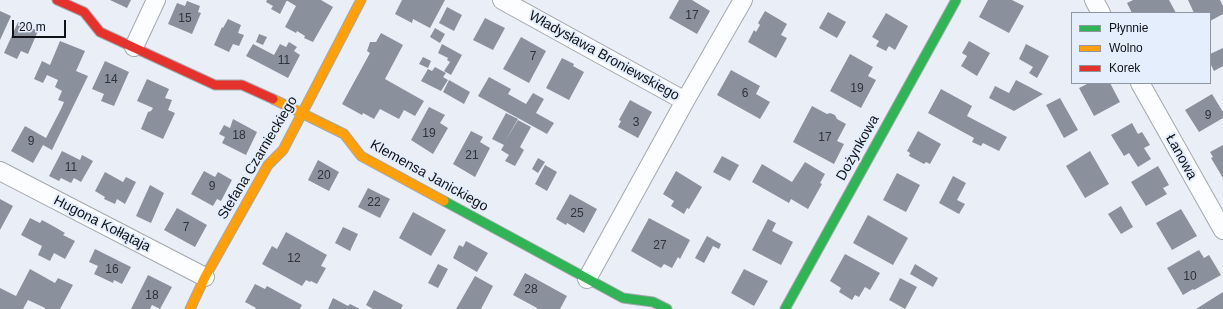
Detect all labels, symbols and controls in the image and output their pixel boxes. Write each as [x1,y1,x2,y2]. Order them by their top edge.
street label: Władysława Broniewskiego [526,8,682,104]
house number: 17 [685,9,699,23]
scale bar [14,12,68,38]
house number: 15 [178,12,192,26]
legend [1071,12,1211,84]
text: 20 m [19,20,46,34]
text: Płynnie [1109,21,1148,35]
text: Wolno [1109,41,1143,55]
house number: 7 [530,50,536,64]
house number: 11 [278,54,290,68]
text: Korek [1109,61,1140,75]
house number: 14 [104,73,118,87]
house number: 19 [850,82,864,96]
house number: 6 [742,87,748,101]
street label: Stefana Czarnieckiego [215,93,301,223]
house number: 9 [1205,109,1211,123]
street label: Dożynkowa [833,112,883,184]
house number: 3 [633,116,639,130]
house number: 19 [422,127,436,141]
house number: 18 [232,129,246,143]
house number: 17 [818,131,832,145]
street label: Łanowa [1162,131,1200,183]
house number: 9 [28,135,34,149]
street label: Klemensa Janickiego [367,137,491,215]
house number: 21 [465,149,479,163]
house number: 11 [65,161,77,175]
house number: 20 [317,169,331,183]
house number: 9 [209,180,215,194]
street label: Hugona Kołłątaja [51,192,153,256]
house number: 22 [367,196,381,210]
house number: 25 [570,207,584,221]
house number: 7 [183,221,189,235]
house number: 27 [653,239,667,253]
house number: 12 [287,252,301,266]
house number: 16 [105,263,119,277]
house number: 10 [1183,270,1197,284]
house number: 28 [524,283,538,297]
house number: 18 [145,289,159,303]

